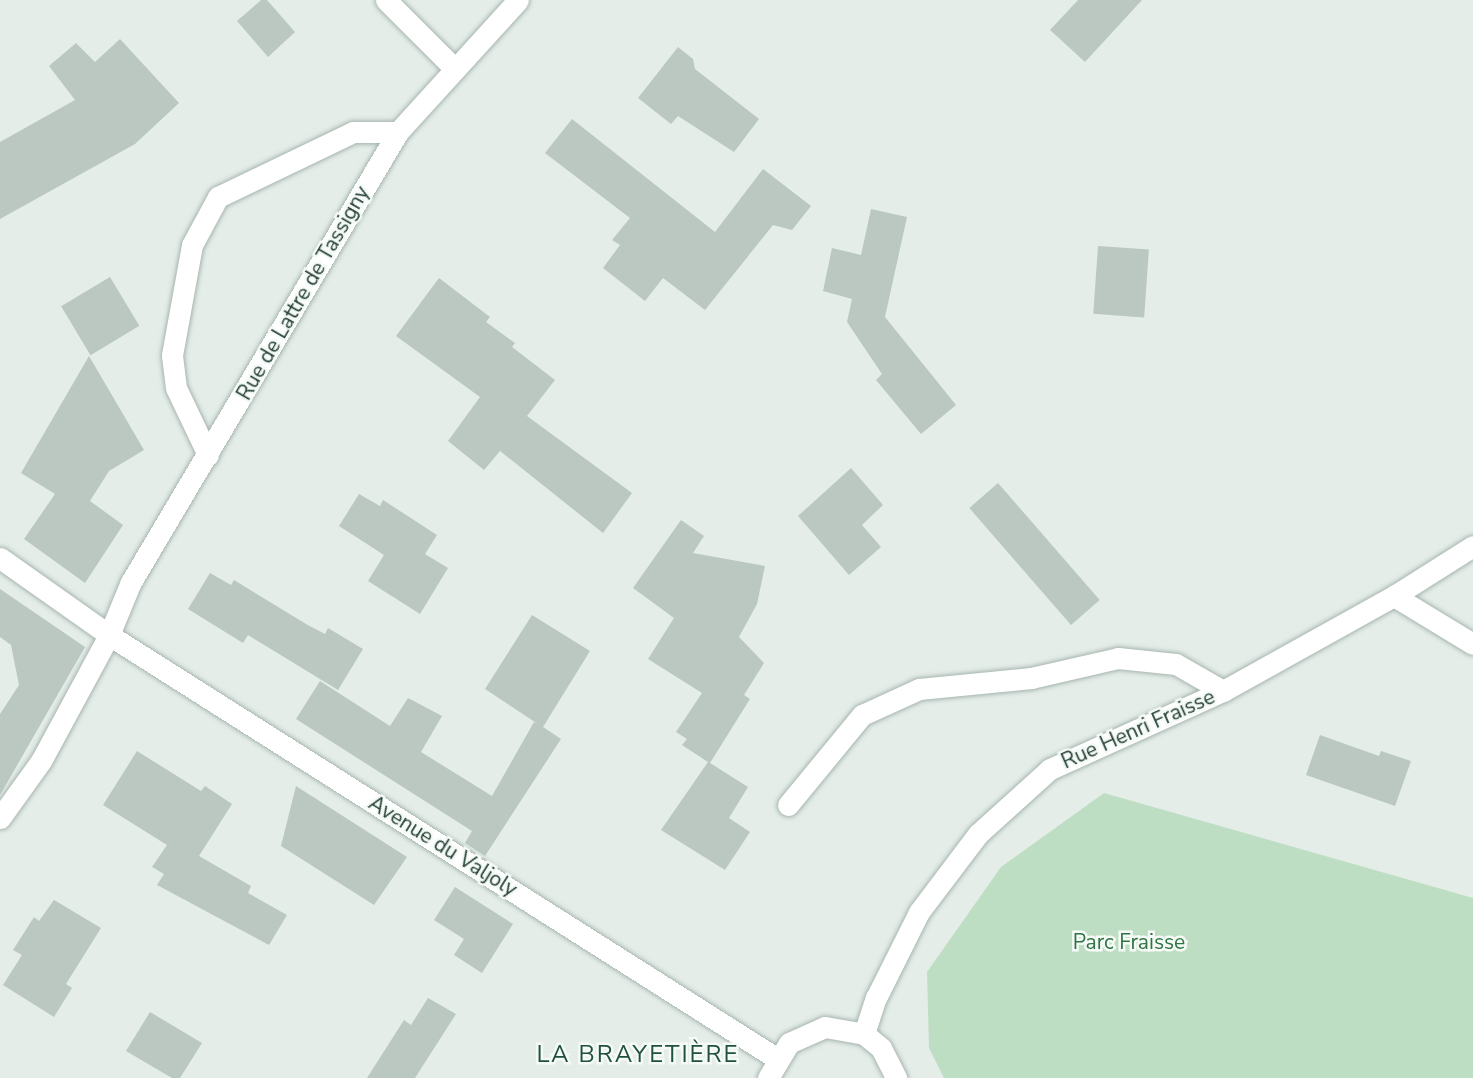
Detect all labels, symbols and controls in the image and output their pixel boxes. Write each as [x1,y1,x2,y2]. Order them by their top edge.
street label: Rue de Lattre de Tassigny [231,181,375,405]
street label: Rue Henri Fraisse [1057,684,1219,774]
street label: Avenue du Valjoly [364,790,522,902]
park label: Parc Fraisse [1073,929,1185,955]
district label: LA BRAYETIÈRE [538,1041,738,1069]

